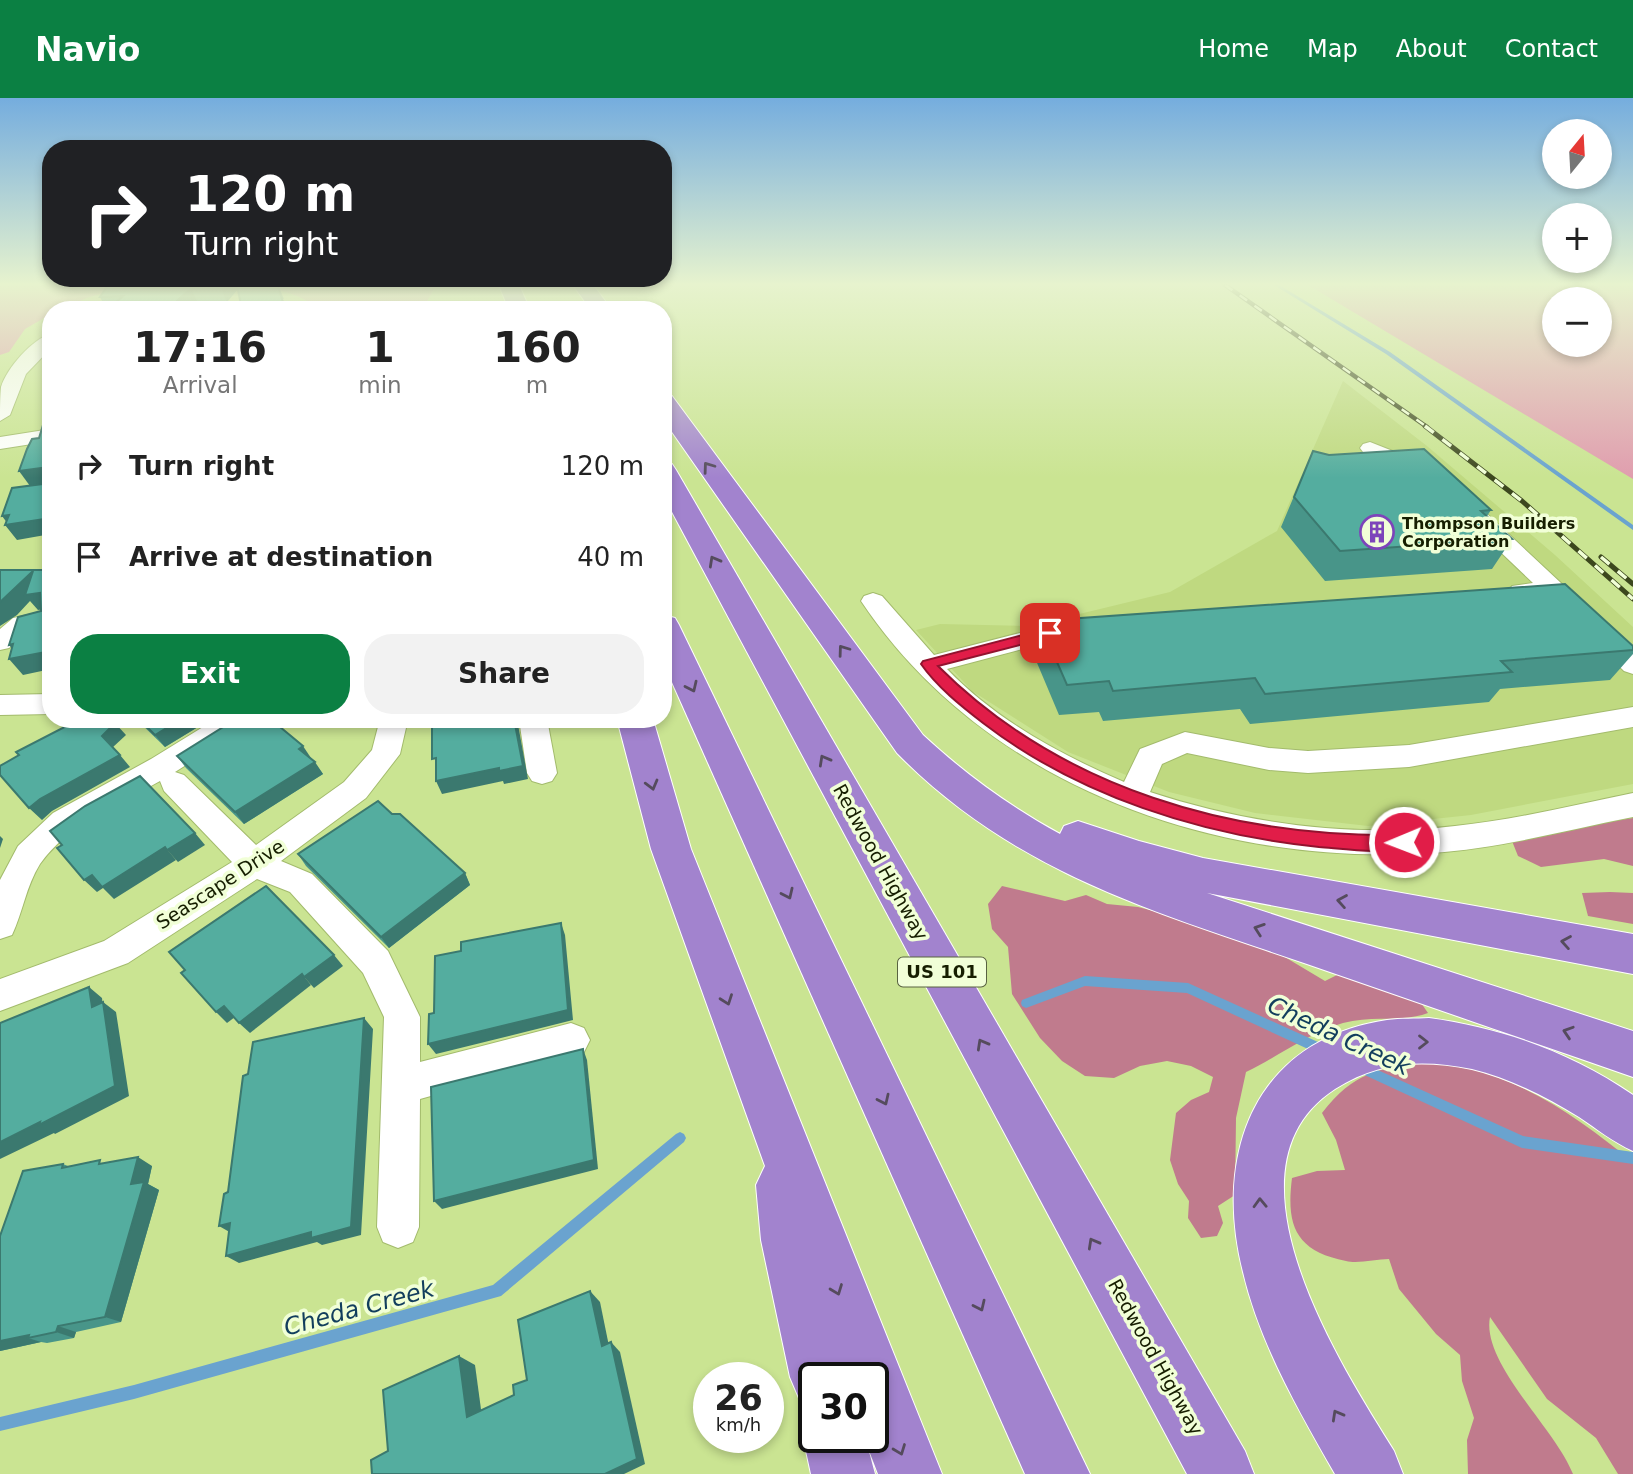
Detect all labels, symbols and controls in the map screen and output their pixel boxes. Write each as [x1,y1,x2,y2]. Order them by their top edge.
text: Navio [35,30,140,69]
text: Home [1198,35,1269,63]
text: Map [1307,35,1358,63]
text: About [1396,35,1467,63]
text: Contact [1505,35,1598,63]
north arrow [1542,119,1612,189]
map controls [1542,119,1612,357]
text: 120 m [185,166,355,223]
icon: right [70,168,161,259]
button: + [1542,203,1612,273]
text: Turn right [185,225,338,263]
button: − [1542,287,1612,357]
text: 17:16 [133,323,267,372]
text: 1 [365,323,395,372]
text: 160 [493,323,581,372]
text: Arrival [163,372,238,398]
text: min [358,372,402,398]
text: m [526,372,548,398]
icon: right [70,447,108,485]
text: Turn right [129,451,274,481]
text: 120 m [561,451,644,481]
one-way arrow [704,462,716,475]
building icon: Thompson Builders Corporation [1358,513,1396,551]
place label: Thompson Builders Corporation [1402,514,1575,551]
icon: arrive [70,538,108,576]
text: Arrive at destination [129,542,433,572]
text: 40 m [577,542,644,572]
one-way arrow [709,556,722,568]
pin [1020,603,1080,663]
icon: arrive [1031,614,1069,652]
button: Exit [70,634,350,714]
button: Share [364,634,644,714]
one-way arrow [839,645,851,658]
one-way arrow [684,680,698,692]
one-way arrow [819,755,832,767]
one-way arrow [644,779,658,791]
street label: Redwood Highway [829,780,933,944]
position arrow [1367,805,1441,879]
street label: Seascape Drive [152,835,288,933]
one-way arrow [780,887,794,899]
one-way arrow [1336,894,1348,909]
one-way arrow [1254,923,1266,937]
one-way arrow [1560,935,1572,950]
road number: US 101 [898,958,986,986]
water label: Cheda Creek [1263,991,1416,1082]
one-way arrow [719,993,733,1005]
one-way arrow [1563,1026,1575,1040]
one-way arrow [1418,1034,1429,1049]
one-way arrow [977,1039,990,1052]
one-way arrow [876,1093,890,1105]
one-way arrow [1253,1197,1268,1208]
one-way arrow [1088,1238,1101,1251]
water label: Cheda Creek [281,1274,438,1341]
street label: Redwood Highway [1104,1275,1208,1439]
one-way arrow [829,1283,843,1295]
one-way arrow [972,1299,986,1311]
speed limit sign: 30 [798,1362,889,1453]
text: 26 [714,1378,763,1418]
one-way arrow [1332,1410,1345,1422]
text: km/h [716,1414,761,1435]
one-way arrow [892,1444,906,1456]

